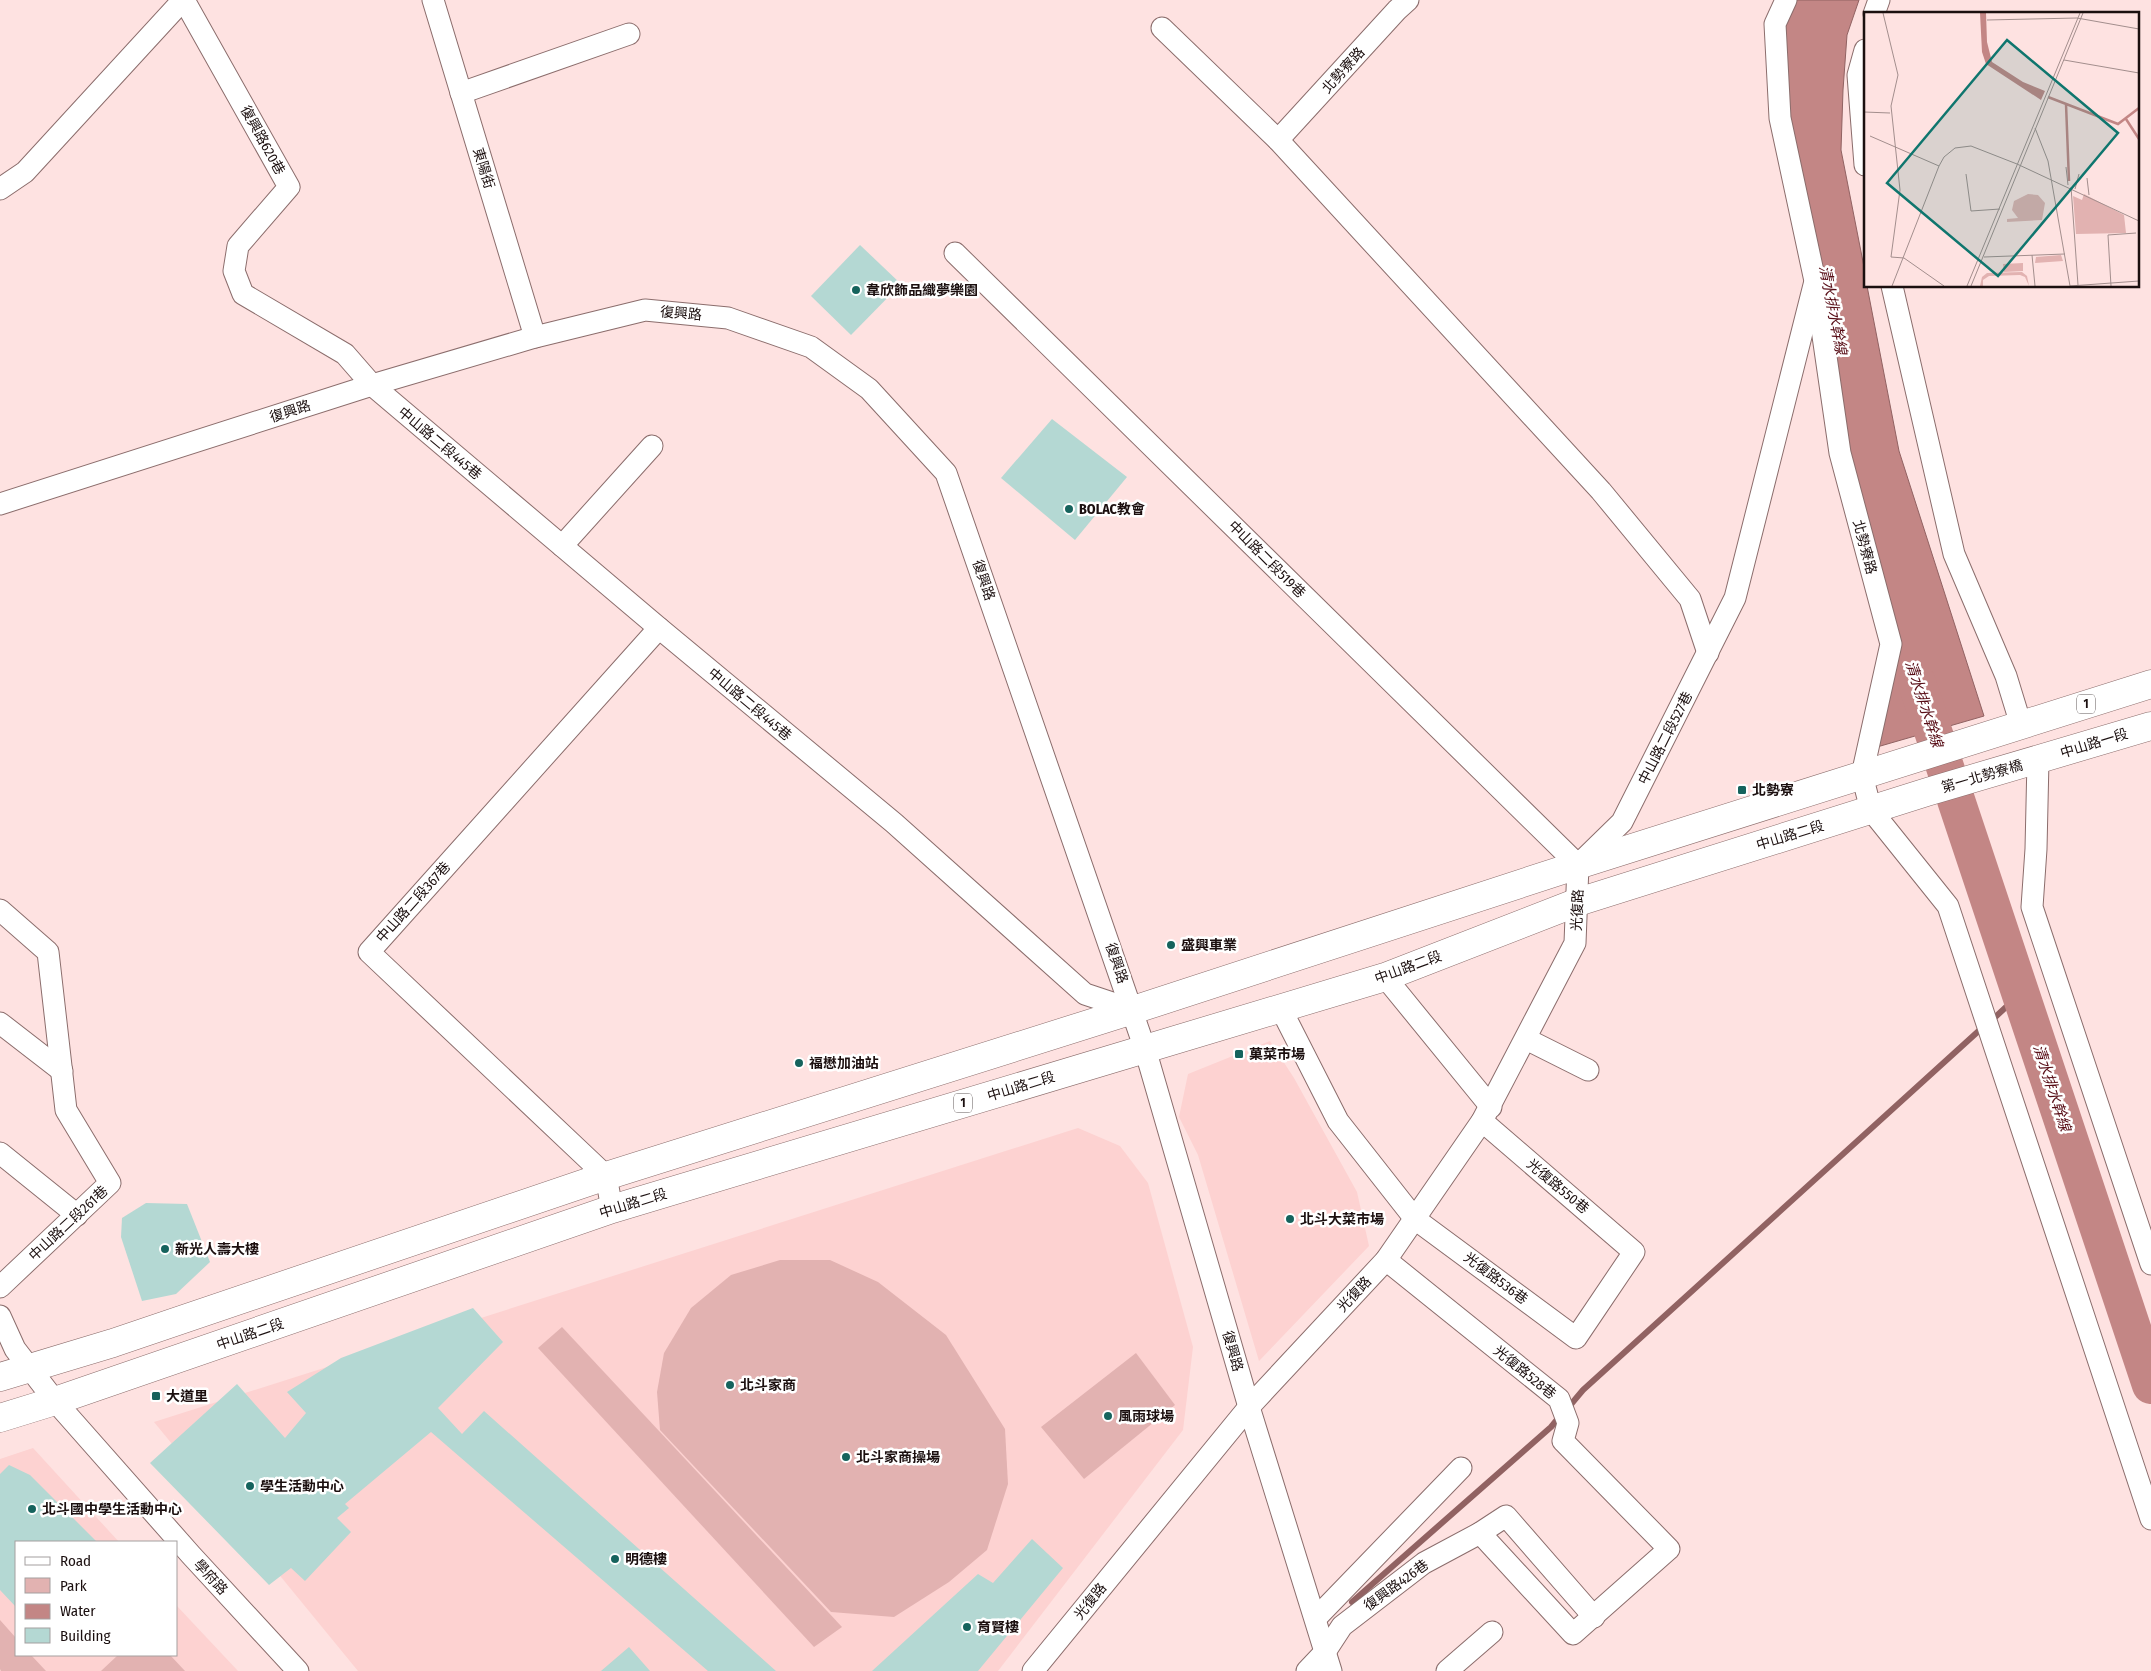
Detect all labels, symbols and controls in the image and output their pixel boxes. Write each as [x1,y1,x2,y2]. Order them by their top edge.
inset map [1864,12,2138,288]
street label: 北勢寮路 [1318,44,1368,97]
street label: 復興路620巷 [237,103,288,178]
street label: 東陽街 [469,146,498,191]
water label: 清水排水幹線 [1816,264,1851,358]
place label: 韋欣飾品織夢樂園 [866,282,978,299]
marker: 韋欣飾品織夢樂園 [850,284,862,296]
street label: 復興路 [659,303,703,324]
street label: 復興路 [268,397,313,426]
street label: 中山路二段445巷 [394,403,485,483]
place label: BOLAC教會 [1079,501,1145,518]
marker: BOLAC教會 [1063,503,1075,515]
street label: 中山路二段519巷 [1225,517,1309,601]
street label: 北勢寮路 [1849,518,1880,576]
street label: 復興路 [969,558,998,603]
water label: 清水排水幹線 [1902,658,1947,751]
street label: 中山路二段445巷 [704,664,795,744]
street label: 中山路二段527巷 [1635,689,1696,788]
road number: 1 [2077,694,2095,714]
street label: 中山路一段 [2058,725,2130,762]
street label: 第一北勢寮橋 [1939,757,2025,796]
place label: 北勢寮 [1752,782,1794,799]
marker: 北勢寮 [1736,784,1748,796]
street label: 中山路二段 [1754,817,1826,854]
street label: 中山路二段367巷 [373,859,454,946]
street label: 光復路 [1568,889,1587,931]
place label: 盛興車業 [1181,937,1237,954]
marker: 盛興車業 [1165,939,1177,951]
street label: 復興路 [1102,941,1131,986]
street label: 中山路二段 [1372,948,1444,987]
water label: 清水排水幹線 [2030,1042,2075,1135]
place label: 菓菜市場 [1249,1046,1305,1063]
marker: 菓菜市場 [1233,1048,1245,1060]
place label: 福懋加油站 [809,1055,879,1072]
marker: 福懋加油站 [793,1057,805,1069]
street label: 中山路二段 [985,1068,1057,1105]
road number: 1 [954,1094,972,1112]
street label: 光復路550巷 [1523,1155,1592,1217]
street label: 中山路二段261巷 [25,1182,111,1264]
street label: 中山路二段 [597,1185,669,1222]
place label: 北斗大菜市場 [1300,1211,1384,1228]
marker: 北斗大菜市場 [1284,1213,1296,1225]
place label: 新光人壽大樓 [175,1241,259,1258]
marker: 新光人壽大樓 [159,1243,171,1255]
street label: 光復路536巷 [1460,1249,1531,1308]
street label: 光復路 [1334,1273,1375,1315]
street label: 中山路二段 [214,1315,286,1354]
street label: 復興路 [1219,1329,1246,1374]
street label: 光復路528巷 [1490,1342,1559,1403]
place label: 北斗家商 [740,1377,796,1394]
marker: 北斗家商 [724,1379,736,1391]
place label: 大道里 [166,1388,208,1405]
marker: 大道里 [150,1390,162,1402]
place label: 風雨球場 [1118,1408,1174,1425]
marker: 風雨球場 [1102,1410,1114,1422]
place label: 北斗家商操場 [856,1449,940,1466]
marker: 北斗家商操場 [840,1451,852,1463]
place label: 學生活動中心 [260,1478,344,1495]
marker: 學生活動中心 [244,1480,256,1492]
place label: 北斗國中學生活動中心 [42,1501,182,1518]
marker: 北斗國中學生活動中心 [26,1503,38,1515]
legend [15,1541,178,1656]
place label: 明德樓 [625,1551,667,1568]
text: Road [60,1552,91,1570]
marker: 明德樓 [609,1553,621,1565]
street label: 學府路 [190,1556,231,1598]
street label: 復興路426巷 [1361,1556,1432,1615]
text: Park [60,1577,87,1595]
street label: 光復路 [1071,1580,1110,1623]
text: Water [60,1602,96,1620]
place label: 育賢樓 [977,1619,1019,1636]
marker: 育賢樓 [961,1621,973,1633]
text: Building [60,1627,111,1645]

